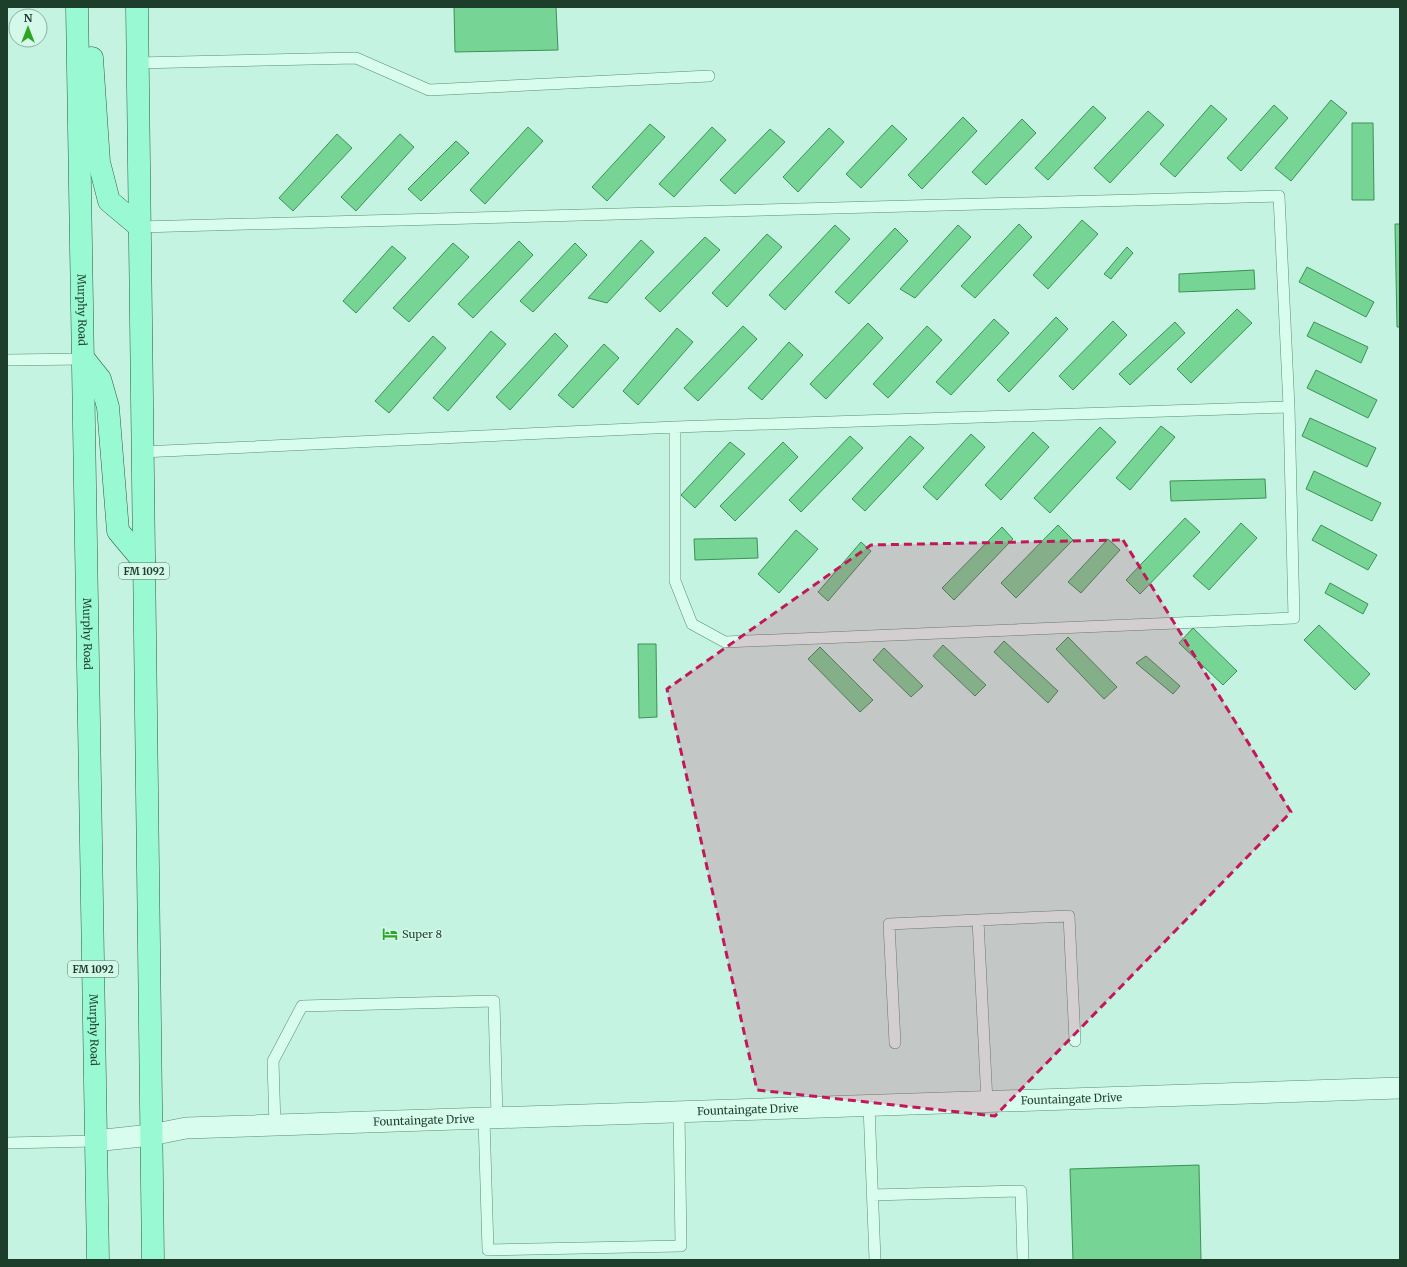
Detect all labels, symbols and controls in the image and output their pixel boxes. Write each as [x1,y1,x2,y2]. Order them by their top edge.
north arrow [8,8,48,48]
text: N [24,11,33,25]
street label: Murphy Road [74,274,90,346]
road number: FM 1092 [119,563,169,579]
street label: Murphy Road [80,598,95,670]
hotel icon: Super 8 [381,925,399,943]
place label: Super 8 [402,927,443,941]
road number: FM 1092 [68,961,118,977]
street label: Murphy Road [87,994,102,1066]
street label: Fountaingate Drive [1021,1090,1123,1107]
street label: Fountaingate Drive [697,1101,799,1118]
street label: Fountaingate Drive [373,1111,475,1129]

